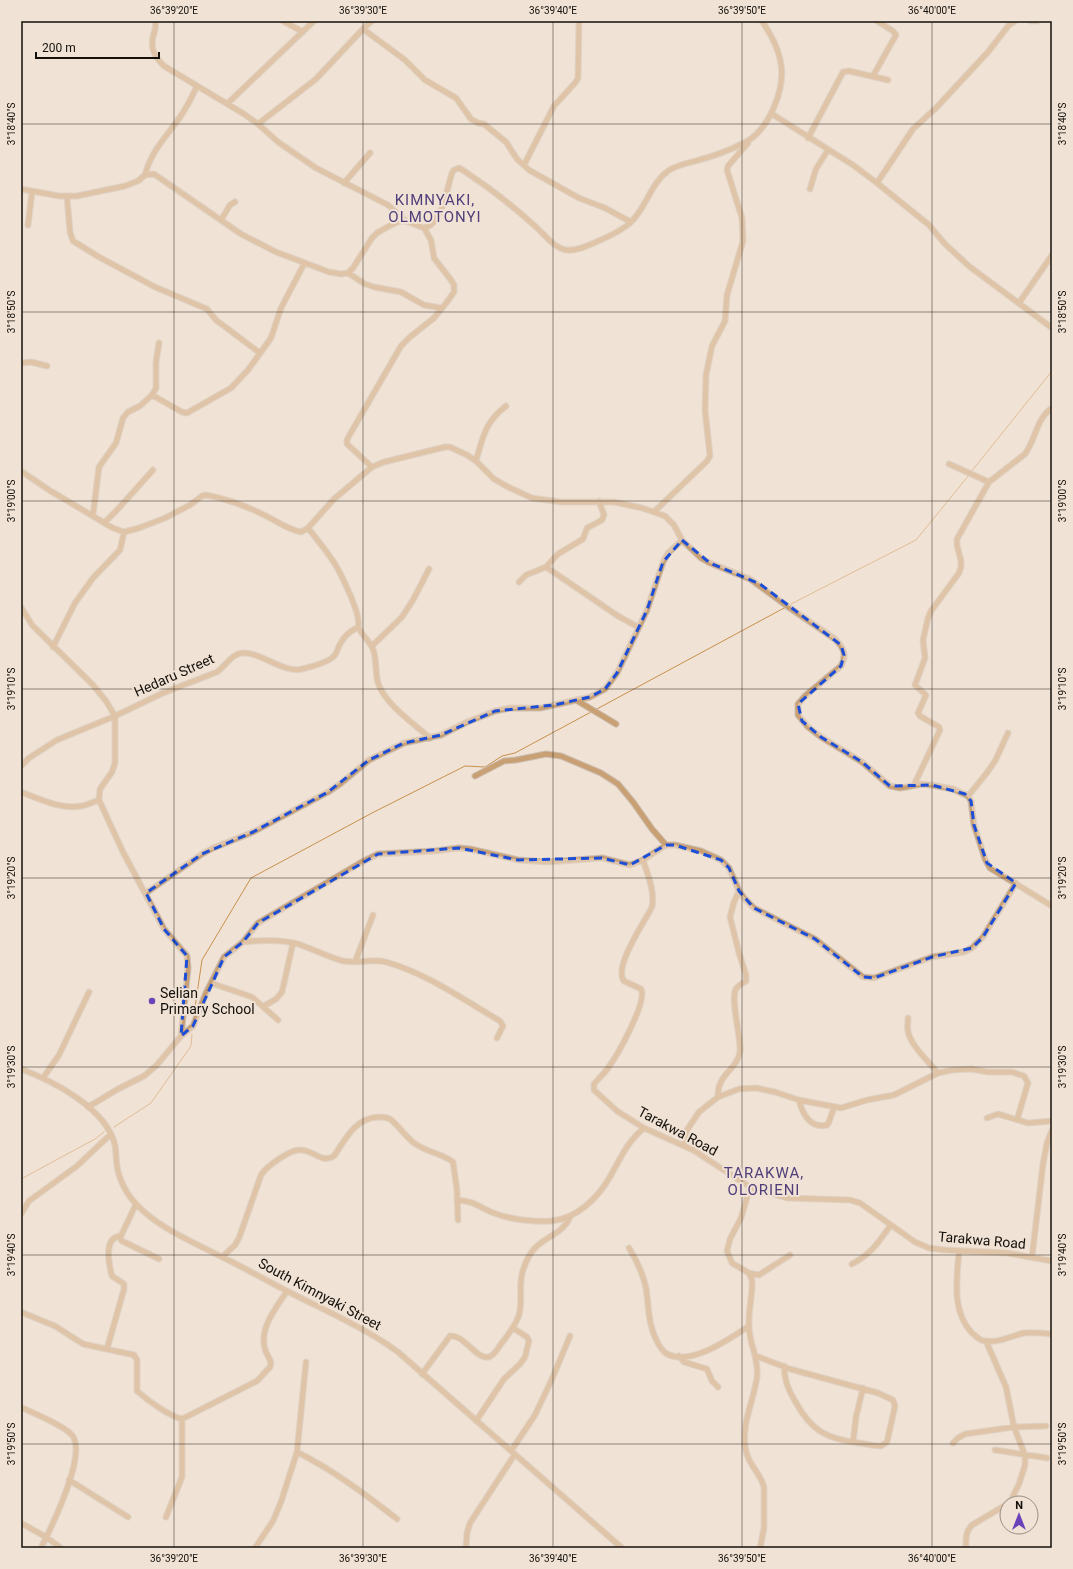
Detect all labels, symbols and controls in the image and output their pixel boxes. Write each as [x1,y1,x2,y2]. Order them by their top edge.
text: 36°39'20"E [150,5,198,16]
text: 36°39'30"E [339,5,387,16]
text: 36°39'40"E [529,5,577,16]
text: 36°39'50"E [718,5,766,16]
text: 36°40'00"E [908,5,956,16]
scale bar [36,34,159,60]
text: 200 m [42,41,76,55]
text: 3°18'40"S [6,103,17,145]
text: 3°18'40"S [1057,103,1068,145]
district label: KIMNYAKI, OLMOTONYI [388,191,482,226]
text: 3°18'50"S [6,291,17,333]
text: 3°18'50"S [1057,291,1068,333]
text: 3°19'00"S [6,480,17,522]
text: 3°19'00"S [1057,480,1068,522]
street label: Hedaru Street [132,650,217,700]
text: 3°19'10"S [6,668,17,710]
text: 3°19'10"S [1057,668,1068,710]
text: 3°19'20"S [6,857,17,899]
text: 3°19'20"S [1057,857,1068,899]
place label: Selian Primary School [160,985,255,1017]
marker: Selian Primary School [147,996,157,1006]
text: 3°19'30"S [6,1046,17,1088]
text: 3°19'30"S [1057,1046,1068,1088]
street label: Tarakwa Road [635,1103,721,1159]
district label: TARAKWA, OLORIENI [724,1164,804,1199]
street label: Tarakwa Road [937,1228,1027,1252]
text: 3°19'40"S [6,1234,17,1276]
text: 3°19'40"S [1057,1234,1068,1276]
street label: South Kimnyaki Street [256,1255,385,1333]
text: 3°19'50"S [6,1423,17,1465]
text: 3°19'50"S [1057,1423,1068,1465]
north arrow [999,1495,1039,1535]
text: N [1015,1499,1023,1512]
text: 36°39'20"E [150,1553,198,1564]
text: 36°39'30"E [339,1553,387,1564]
text: 36°39'40"E [529,1553,577,1564]
text: 36°39'50"E [718,1553,766,1564]
text: 36°40'00"E [908,1553,956,1564]

